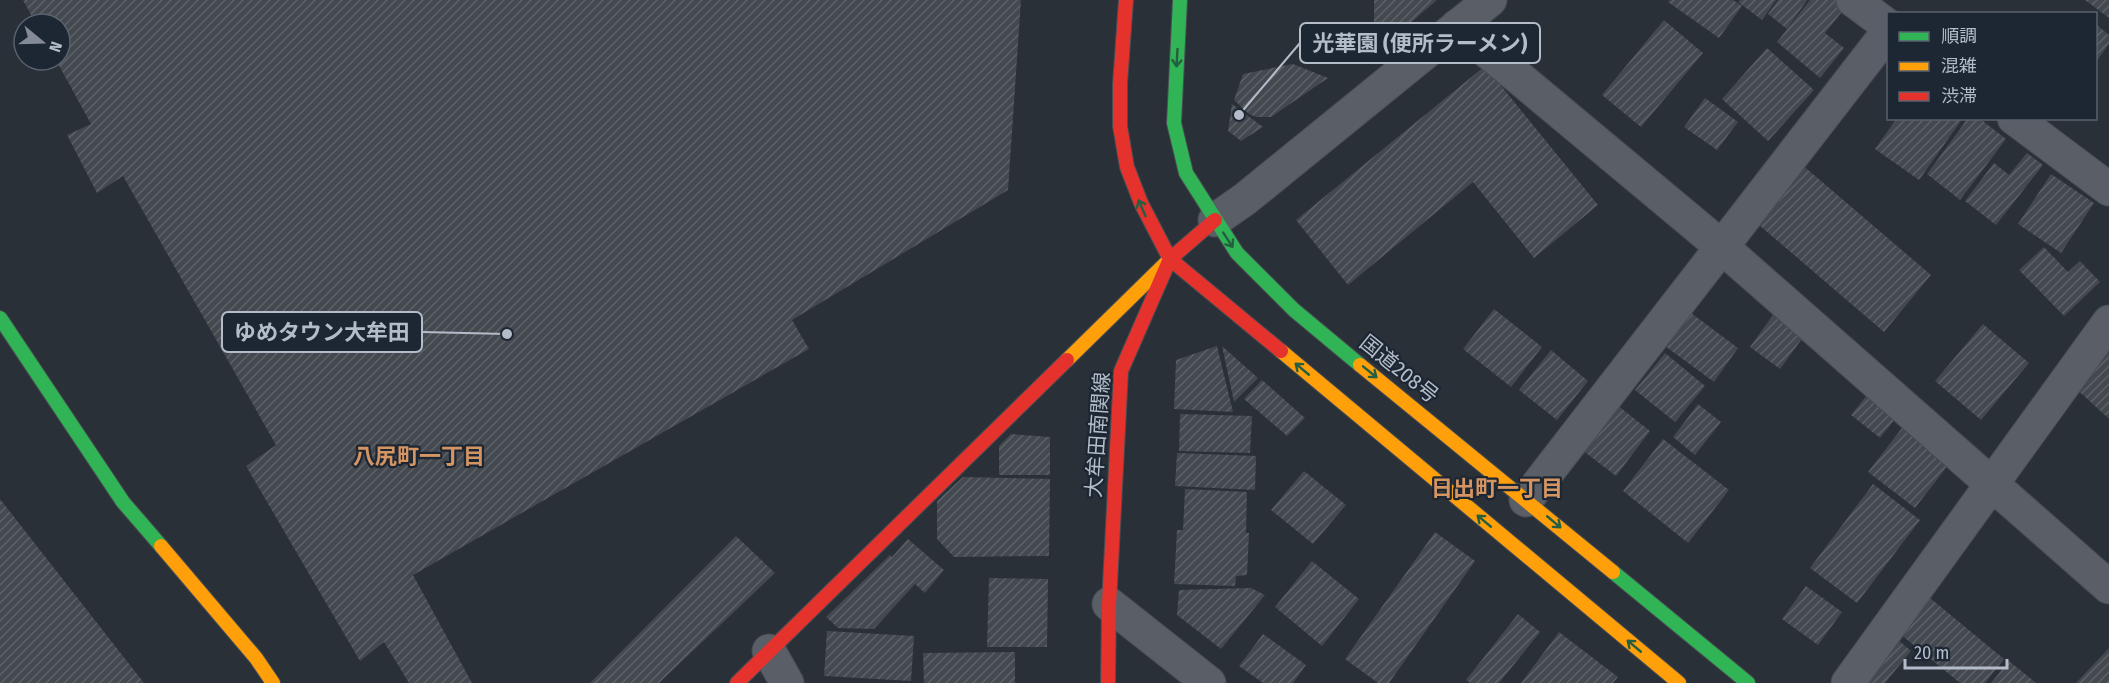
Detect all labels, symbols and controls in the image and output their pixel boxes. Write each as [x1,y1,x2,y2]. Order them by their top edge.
north arrow [12,12,72,72]
legend [1887,12,2097,120]
callout: 光華園 (便所ラーメン) [1300,23,1540,63]
text: 順調 [1941,25,1977,47]
text: 光華園 (便所ラーメン) [1313,30,1528,57]
text: N [45,39,66,54]
one-way arrow [1171,48,1182,68]
text: 混雑 [1941,55,1977,77]
text: 渋滞 [1941,85,1977,107]
one-way arrow [1136,199,1148,217]
one-way arrow [1223,231,1235,248]
callout: ゆめタウン大牟田 [222,312,422,352]
text: ゆめタウン大牟田 [234,319,410,346]
street label: 国道208号 [1354,329,1444,409]
one-way arrow [1295,362,1310,376]
one-way arrow [1362,366,1378,379]
street label: 大牟田南関線 [1081,371,1115,499]
district label: 八尻町一丁目 [353,443,485,470]
district label: 日出町一丁目 [1431,475,1563,502]
one-way arrow [1476,514,1492,527]
one-way arrow [1545,516,1561,529]
scale bar [1905,632,2007,670]
one-way arrow [1626,639,1642,652]
text: 20 m [1914,642,1949,664]

